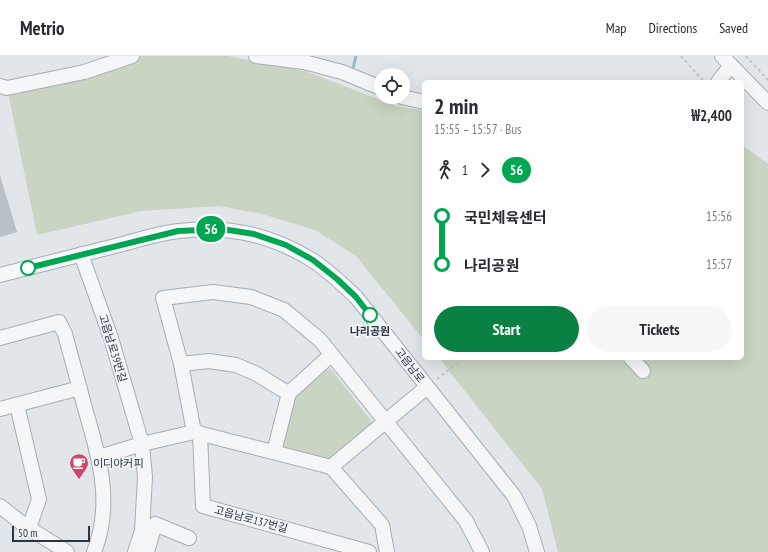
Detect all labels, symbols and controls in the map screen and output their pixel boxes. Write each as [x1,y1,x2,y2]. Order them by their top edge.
text: Metrio [20,16,65,40]
text: Map [606,19,626,37]
text: Directions [648,19,697,37]
text: Saved [719,19,748,37]
map controls [374,68,410,104]
button: locate [374,68,410,104]
text: 2 min [434,92,478,120]
text: ₩2,400 [691,106,732,125]
text: 15:55 – 15:57 · Bus [434,121,521,138]
icon: walk [434,159,456,181]
icon: forward [474,159,496,181]
text: 56 [510,161,523,179]
text: 1 [462,162,468,179]
text: 국민체육센터 [464,208,547,227]
text: 15:56 [706,208,732,225]
line badge: 56 [193,216,229,242]
text: 56 [204,220,218,238]
text: 나리공원 [464,256,519,275]
text: 15:57 [706,256,732,273]
unlabelled marker [20,260,36,276]
button: Start [434,306,579,352]
button: Tickets [587,306,732,352]
marker: 나리공원 [362,307,378,323]
street label: 고읍남로39번길 [96,312,130,384]
place label: 나리공원 [350,324,390,338]
street label: 고읍남로 [392,345,428,385]
cafe icon: 이디야커피 [68,452,90,480]
place label: 이디야커피 [93,456,144,470]
street label: 고읍남로137번길 [213,502,289,536]
scale bar [12,524,90,543]
text: 50 m [18,526,37,540]

